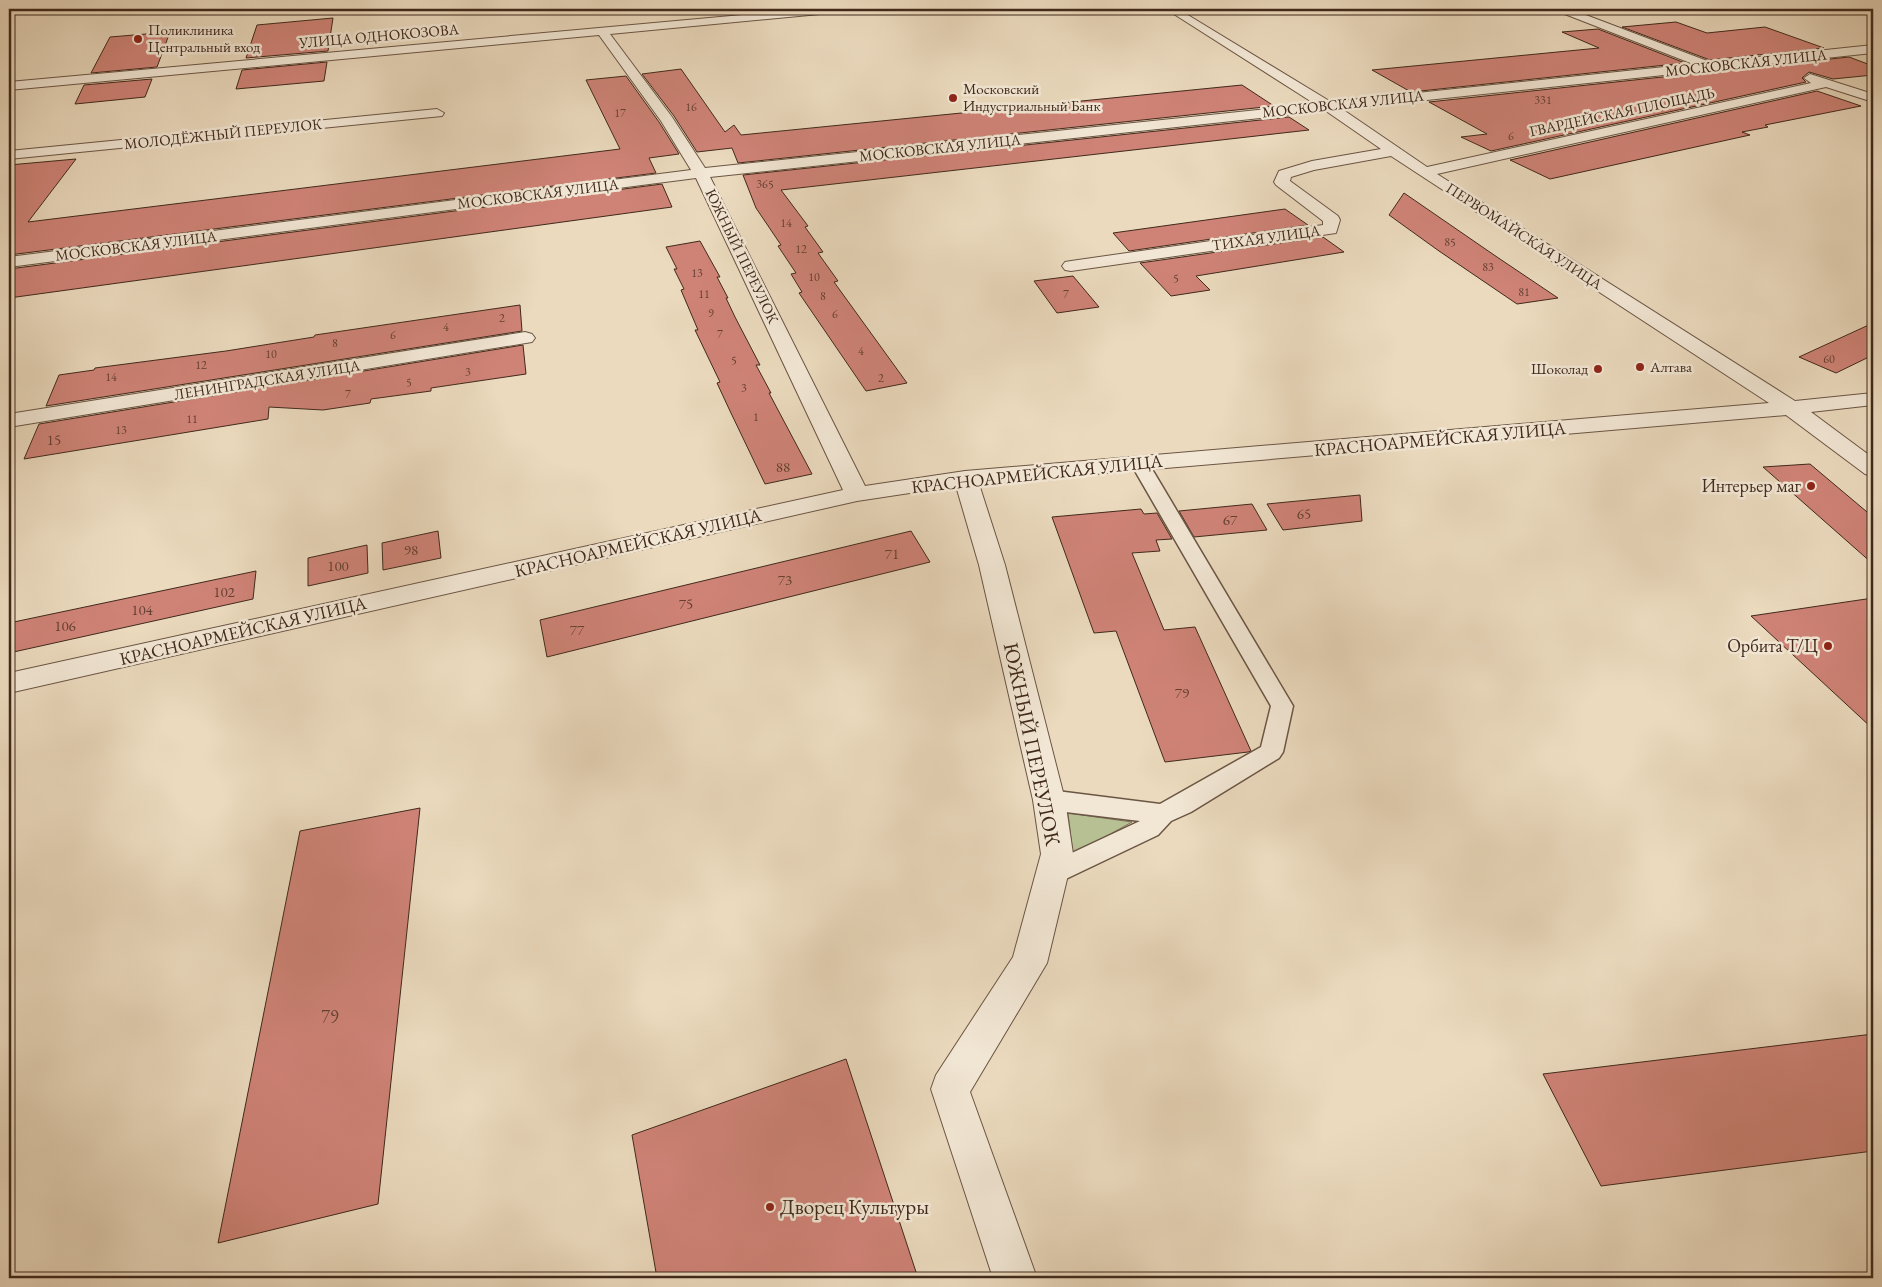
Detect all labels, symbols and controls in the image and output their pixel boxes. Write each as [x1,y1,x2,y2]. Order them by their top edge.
street label: УЛИЦА ОДНОКОЗОВА [297,19,460,52]
place label: Поликлиника Центральный вход [148,20,260,56]
marker: Поликлиника Центральный вход [132,33,144,45]
street label: МОСКОВСКАЯ УЛИЦА [1664,45,1828,80]
place label: Московский Индустриальный Банк [963,79,1101,115]
street label: ГВАРДЕЙСКАЯ ПЛОЩАДЬ [1528,83,1716,140]
street label: МОСКОВСКАЯ УЛИЦА [1261,86,1425,121]
marker: Московский Индустриальный Банк [947,92,959,104]
house number: 331 [1534,92,1552,108]
house number: 16 [685,99,697,115]
house number: 17 [614,105,626,121]
street label: МОЛОДЁЖНЫЙ ПЕРЕУЛОК [123,114,323,153]
house number: 6 [1508,128,1514,144]
street label: МОСКОВСКАЯ УЛИЦА [858,130,1022,165]
street label: МОСКОВСКАЯ УЛИЦА [456,174,620,213]
house number: 365 [756,176,774,192]
street label: ПЕРВОМАЙСКАЯ УЛИЦА [1443,178,1607,294]
street label: ЮЖНЫЙ ПЕРЕУЛОК [701,185,783,327]
house number: 14 [780,215,792,231]
street label: ТИХАЯ УЛИЦА [1210,220,1322,255]
street label: МОСКОВСКАЯ УЛИЦА [54,226,218,265]
house number: 85 [1444,234,1456,250]
house number: 12 [795,241,807,257]
house number: 83 [1482,259,1494,275]
house number: 13 [691,265,703,281]
house number: 10 [808,269,820,285]
house number: 5 [1173,270,1179,286]
house number: 81 [1518,284,1530,300]
house number: 11 [698,286,710,302]
house number: 7 [1063,286,1069,302]
house number: 8 [820,288,826,304]
house number: 9 [708,305,714,321]
house number: 6 [832,306,838,322]
house number: 2 [499,310,505,326]
house number: 4 [443,319,449,335]
house number: 7 [717,326,723,342]
house number: 6 [390,327,396,343]
house number: 8 [332,335,338,351]
house number: 4 [858,343,864,359]
house number: 10 [265,346,277,362]
house number: 60 [1823,351,1835,367]
house number: 5 [731,352,737,368]
street label: ЛЕНИНГРАДСКАЯ УЛИЦА [172,355,362,404]
house number: 12 [195,357,207,373]
place label: Алтава [1649,357,1692,376]
place label: Шоколад [1531,359,1588,378]
marker: Алтава [1634,361,1646,373]
marker: Шоколад [1592,363,1604,375]
house number: 3 [465,364,471,380]
house number: 14 [105,369,117,385]
house number: 2 [878,370,884,386]
house number: 5 [406,374,412,390]
house number: 3 [741,380,747,396]
house number: 7 [345,386,351,402]
house number: 1 [753,409,759,425]
house number: 11 [186,411,198,427]
street label: КРАСНОАРМЕЙСКАЯ УЛИЦА [1313,416,1567,461]
house number: 13 [115,422,127,438]
house number: 15 [47,430,61,449]
street label: КРАСНОАРМЕЙСКАЯ УЛИЦА [910,449,1164,498]
house number: 88 [776,457,790,476]
place label: Интерьер маг [1701,474,1802,497]
marker: Интерьер маг [1805,480,1817,492]
street label: КРАСНОАРМЕЙСКАЯ УЛИЦА [512,503,764,582]
house number: 65 [1297,504,1311,523]
house number: 67 [1223,510,1238,529]
house number: 98 [404,540,418,559]
house number: 71 [885,544,899,563]
house number: 100 [327,556,349,575]
house number: 73 [778,570,792,589]
house number: 102 [213,582,236,601]
street label: КРАСНОАРМЕЙСКАЯ УЛИЦА [117,591,369,670]
house number: 75 [679,594,693,613]
house number: 104 [131,600,154,619]
house number: 106 [54,616,76,635]
house number: 77 [570,620,585,639]
place label: Орбита Т/Ц [1727,634,1818,657]
street label: ЮЖНЫЙ ПЕРЕУЛОК [998,640,1067,848]
marker: Орбита Т/Ц [1822,640,1834,652]
house number: 79 [1175,683,1189,702]
house number: 79 [321,1005,339,1028]
place label: Дворец Культуры [780,1193,929,1220]
marker: Дворец Культуры [764,1201,776,1213]

